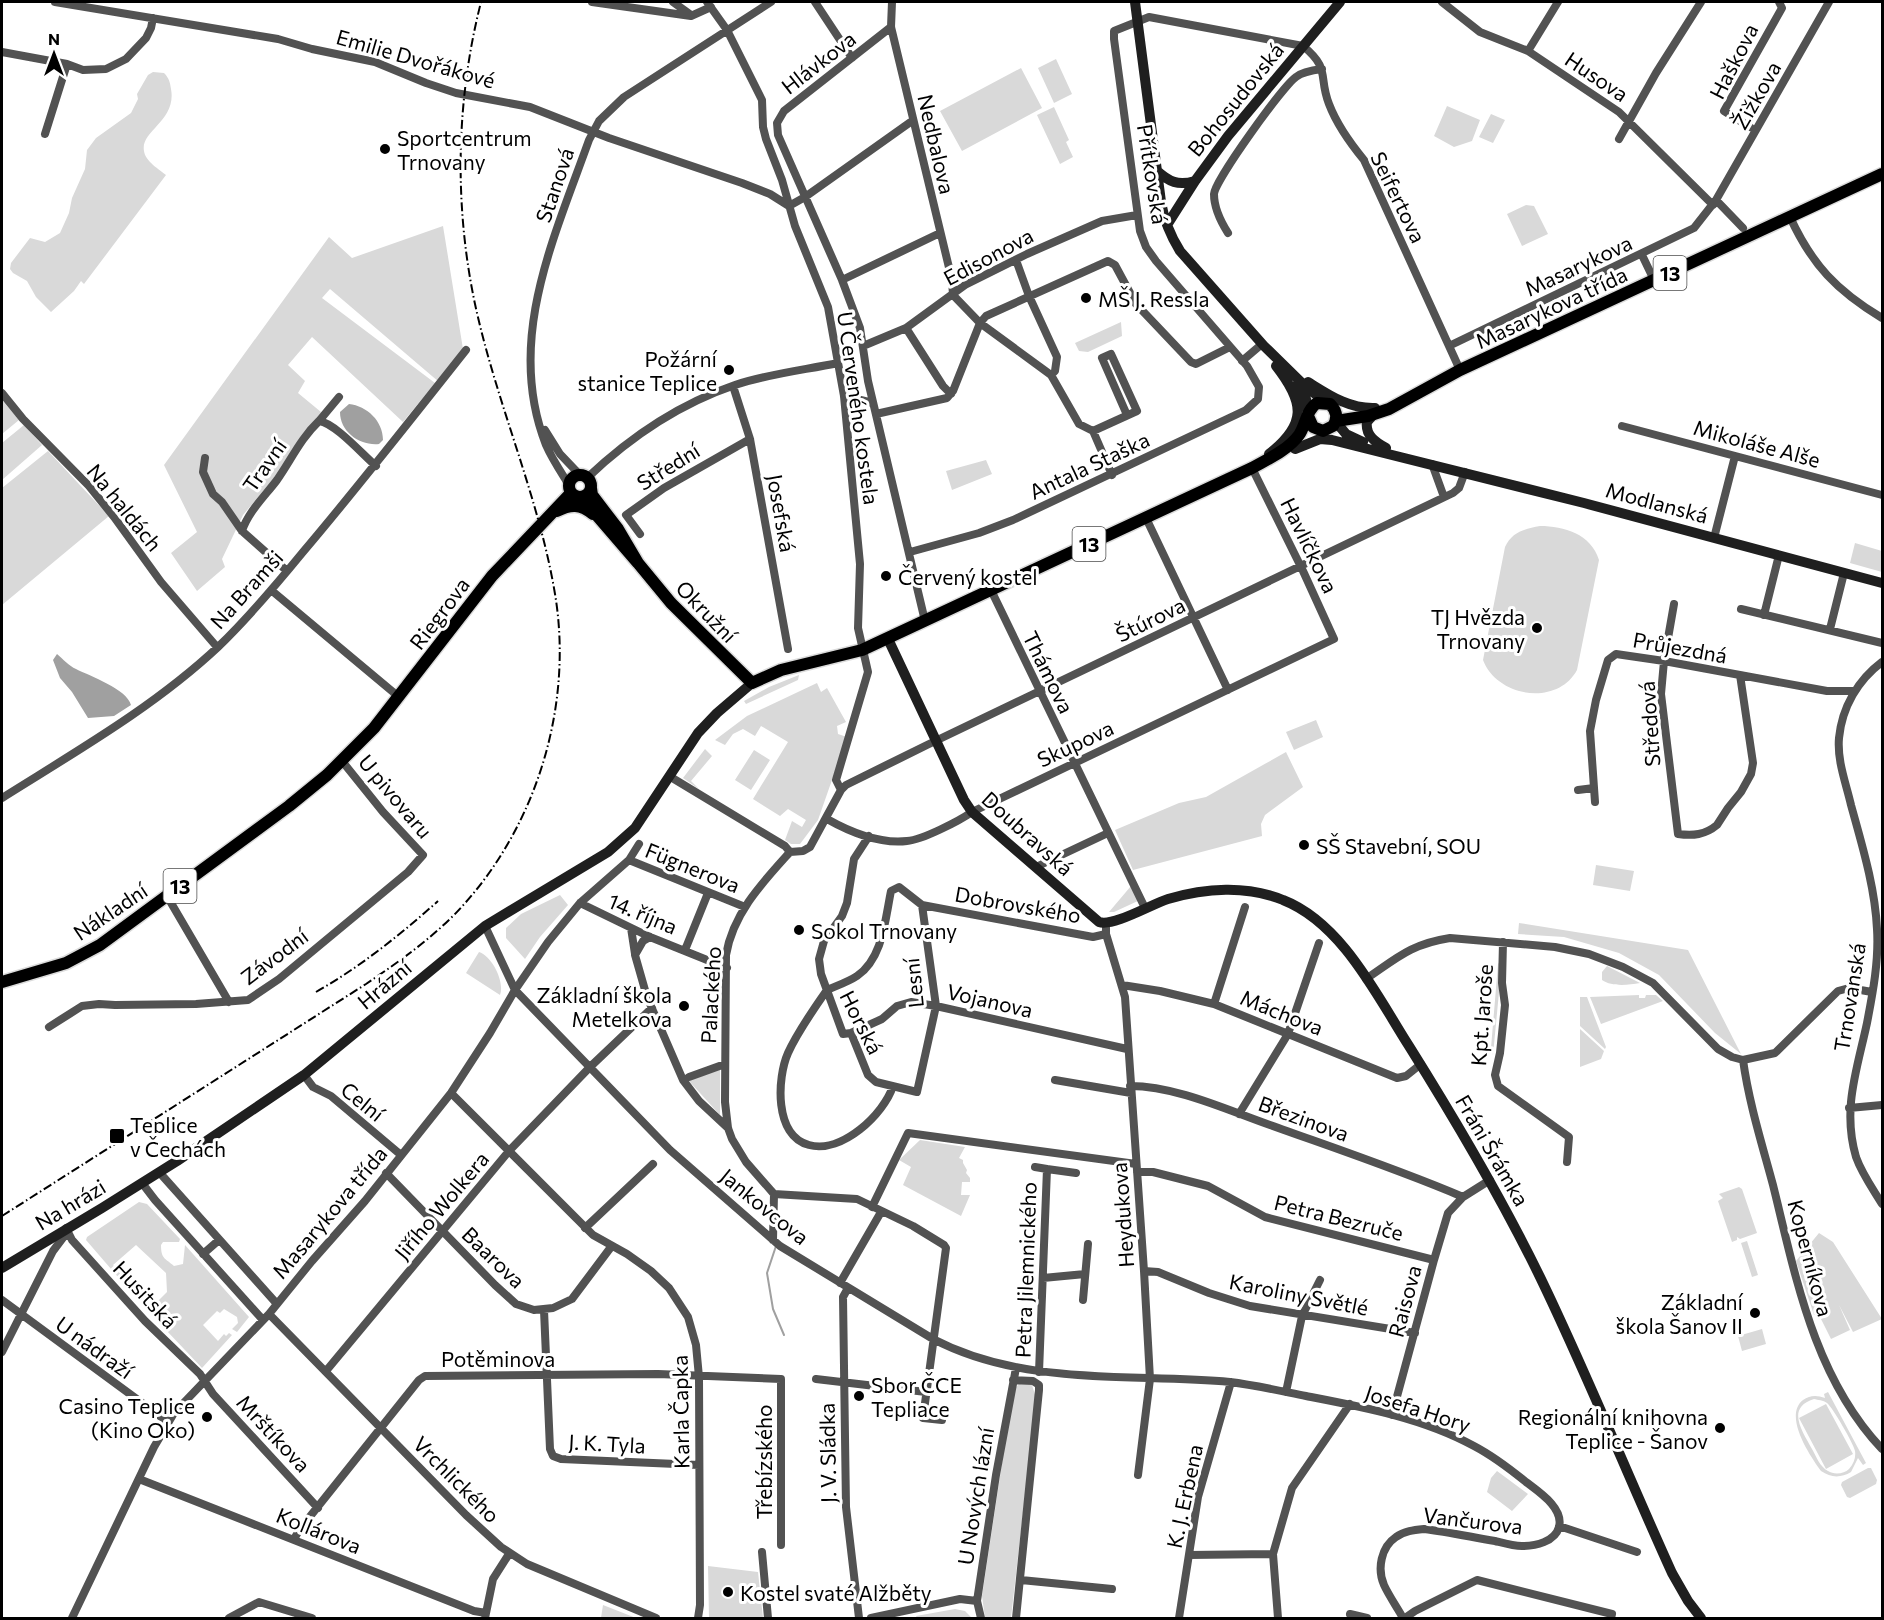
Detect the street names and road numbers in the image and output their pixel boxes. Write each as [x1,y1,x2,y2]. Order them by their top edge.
street label: Haškova [1703,19,1763,103]
street label: Emilie Dvořákové [334,23,498,93]
street label: Hlávkova [776,25,860,99]
street label: Bohosudovská [1182,37,1288,161]
street label: Husova [1561,46,1633,106]
street label: Žižkova [1727,56,1785,134]
street label: Nedbalova [913,92,961,196]
street label: Přítkovská [1133,122,1173,226]
street label: Stanová [530,144,578,226]
street label: Seifertova [1366,147,1432,247]
street label: Edisonova [939,222,1037,290]
street label: Masarykova [1520,229,1636,301]
road number: 13 [1654,256,1686,290]
street label: Masarykova třída [1471,261,1631,353]
street label: U Červeného kostela [833,310,885,506]
street label: Mikoláše Alše [1691,414,1823,472]
street label: Antala Staška [1025,426,1153,504]
street label: Travní [237,433,291,496]
street label: Střední [632,437,705,495]
street label: Na haldách [82,458,168,556]
street label: Josefská [763,472,801,554]
street label: Modlanská [1603,476,1711,528]
street label: Havlíčkova [1276,493,1344,597]
road number: 13 [1072,527,1106,561]
street label: Na Bramši [204,545,288,633]
street label: Riegrova [404,572,474,654]
street label: Okružní [671,575,743,648]
street label: Štúrova [1111,592,1189,646]
street label: Průjezdná [1631,626,1729,668]
street label: Thámova [1018,627,1080,717]
street label: Středová [1634,680,1664,768]
street label: Skupova [1033,714,1117,772]
street label: U pivovaru [354,749,438,843]
street label: Doubravská [977,786,1079,880]
street label: Fügnerova [642,837,744,897]
road number: 13 [164,869,196,903]
street label: Nákladní [68,877,152,945]
street label: Dobrovského [953,881,1083,927]
street label: 14. října [605,887,681,939]
street label: Závodní [236,922,313,989]
street label: Trnovanská [1828,941,1870,1053]
street label: Palackého [695,946,725,1044]
street label: Hrázní [352,954,416,1014]
street label: Lesní [898,956,928,1009]
street label: Kpt. Jaroše [1465,963,1497,1067]
street label: Vojanova [945,978,1035,1022]
street label: Máchova [1237,984,1327,1040]
street label: Horská [835,986,889,1058]
street label: Celní [336,1076,390,1126]
street label: Březinova [1255,1090,1353,1146]
street label: Fráni Šrámka [1451,1090,1535,1210]
street label: Masarykova třída [266,1141,392,1283]
street label: Jiřího Wolkera [389,1146,493,1264]
street label: Heydukova [1106,1161,1138,1269]
street label: Jankovcova [716,1163,814,1249]
street label: Na hrázi [30,1173,110,1235]
street label: Petra Jilemnického [1009,1182,1041,1358]
street label: Petra Bezruče [1272,1189,1406,1245]
street label: Koperníkova [1783,1197,1839,1319]
street label: Baarova [458,1221,530,1293]
street label: Husitská [109,1255,183,1333]
street label: Raisova [1382,1262,1426,1340]
street label: Karoliny Světlé [1227,1268,1371,1320]
street label: U nádraží [51,1311,139,1384]
street label: Potěminova [441,1346,555,1371]
street label: Karla Čapka [667,1355,693,1469]
street label: Josefa Hory [1362,1379,1474,1437]
street label: Mrštíkova [232,1389,316,1477]
street label: J. V. Sládka [814,1403,840,1503]
street label: Třebízského [751,1404,776,1520]
street label: U Nových lázní [952,1425,998,1567]
street label: J. K. Tyla [568,1428,646,1458]
street label: Vrchlického [409,1431,505,1527]
street label: K. J. Erbena [1161,1442,1207,1550]
street label: Vančurova [1422,1501,1524,1539]
street label: Kollárova [273,1502,365,1558]

